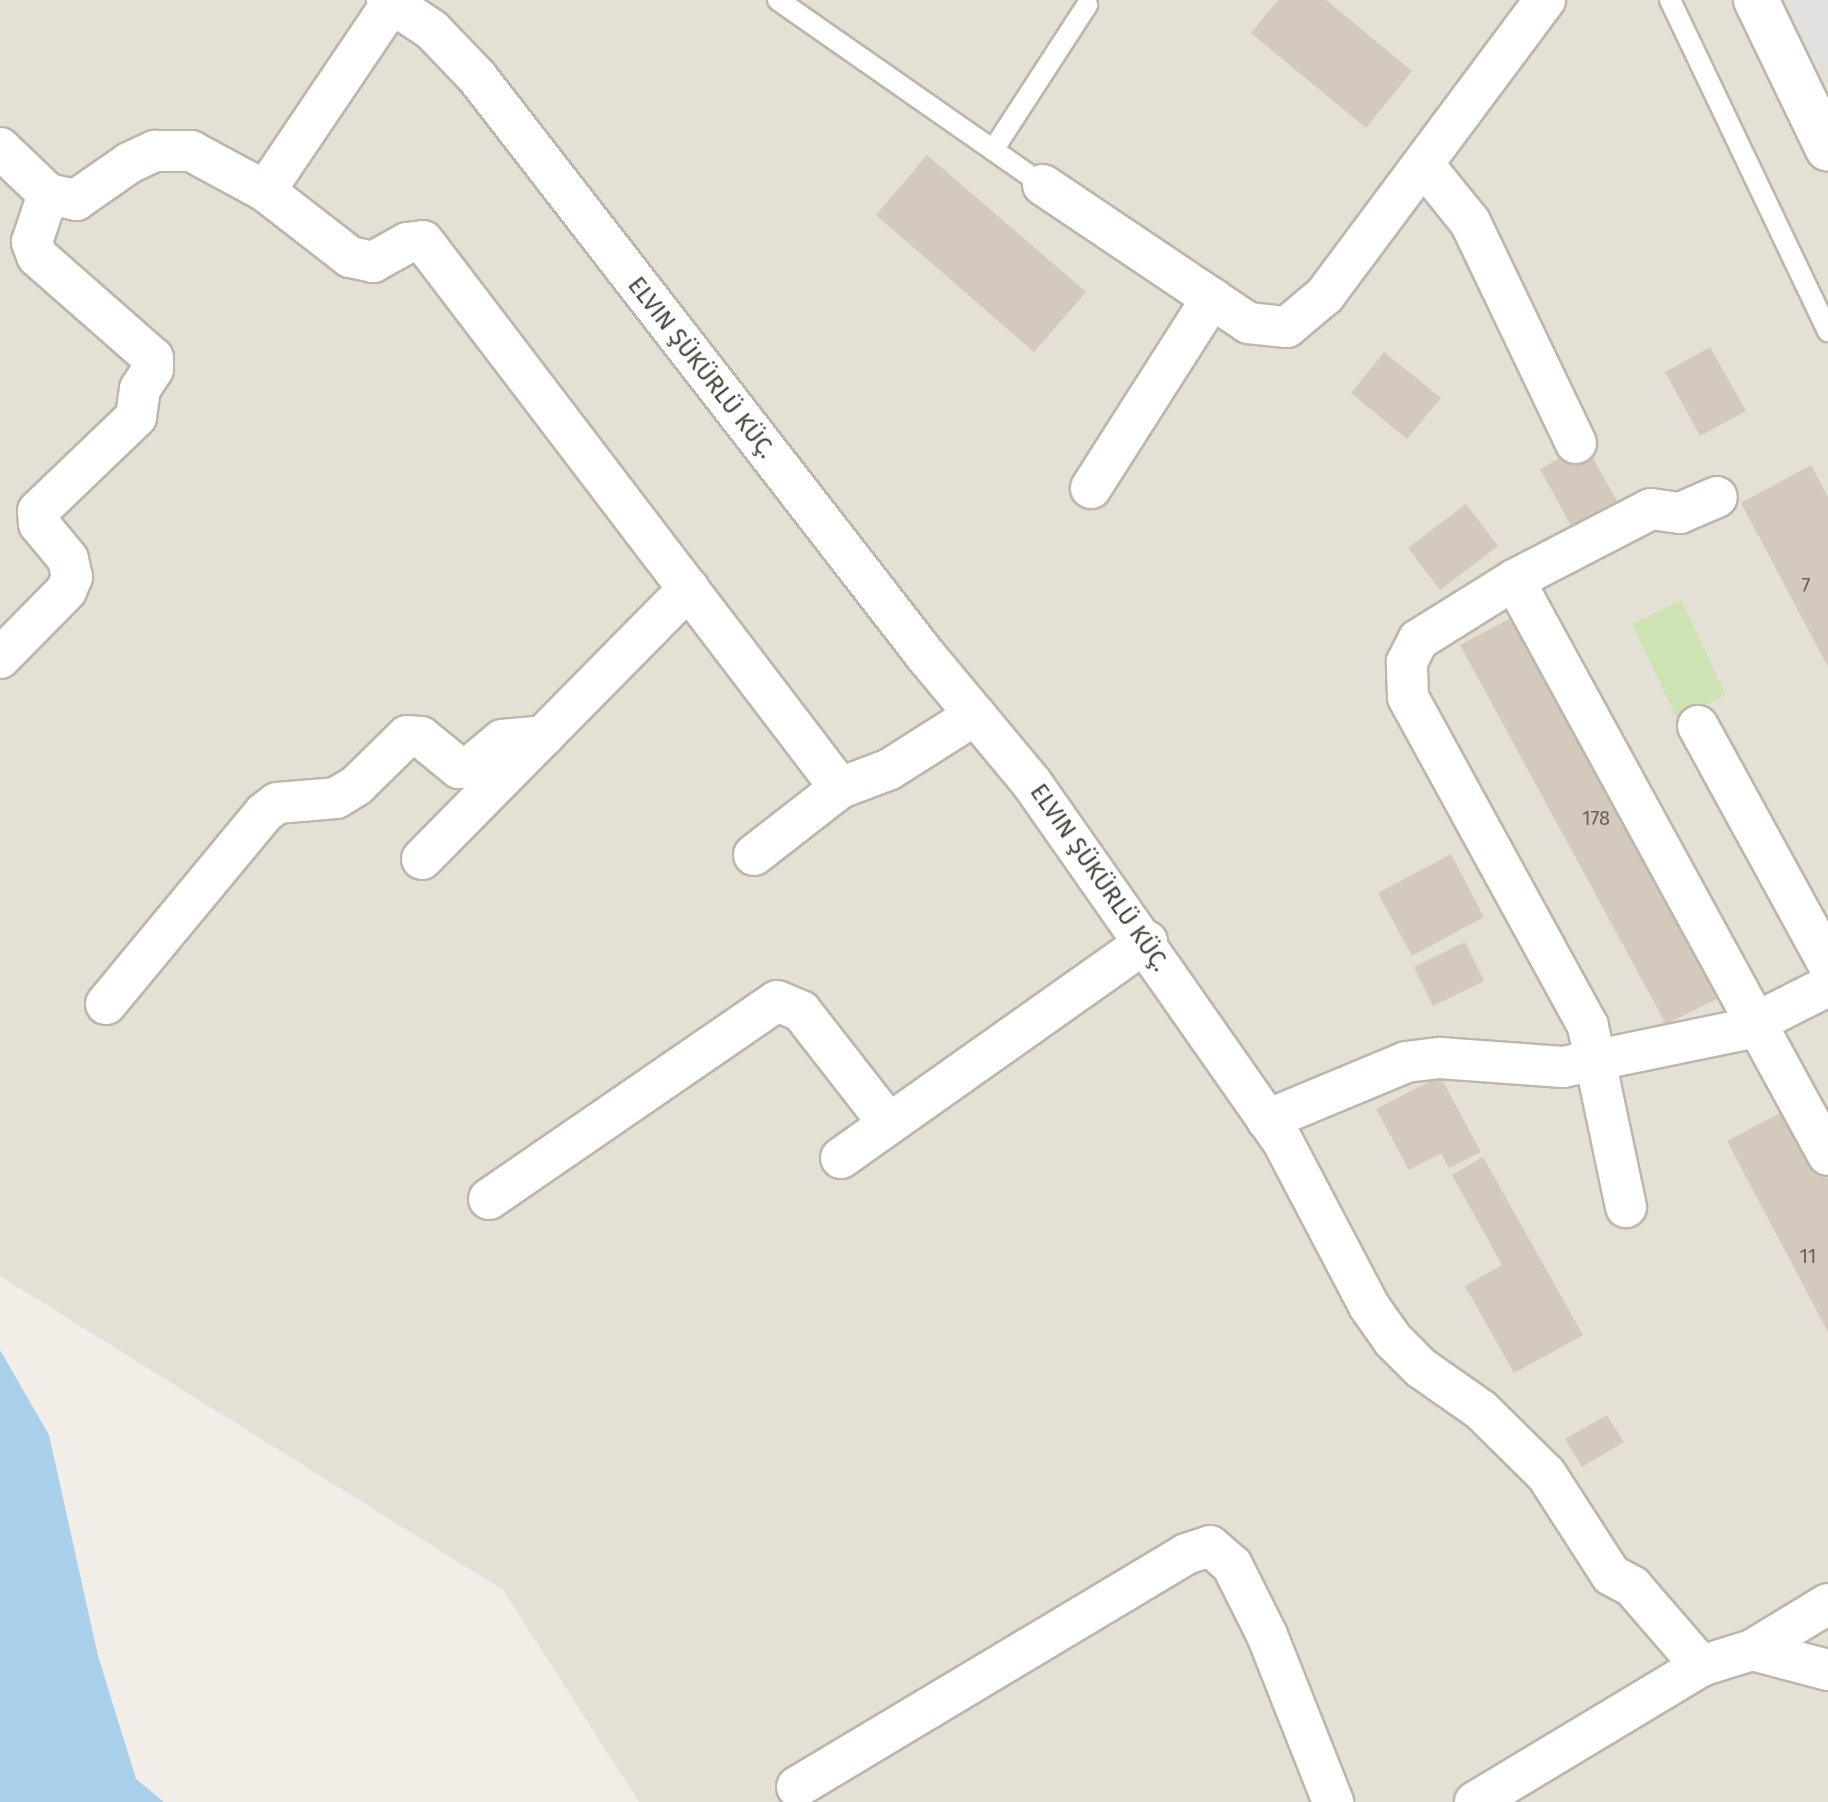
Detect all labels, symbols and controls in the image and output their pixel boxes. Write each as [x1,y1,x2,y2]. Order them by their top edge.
street label: ELVIN ŞÜKÜRLÜ KÜÇ. [621,272,781,464]
house number: 7 [1802,573,1810,597]
street label: ELVIN ŞÜKÜRLÜ KÜÇ. [1024,779,1174,977]
house number: 178 [1582,806,1610,830]
house number: 11 [1799,1244,1817,1268]

